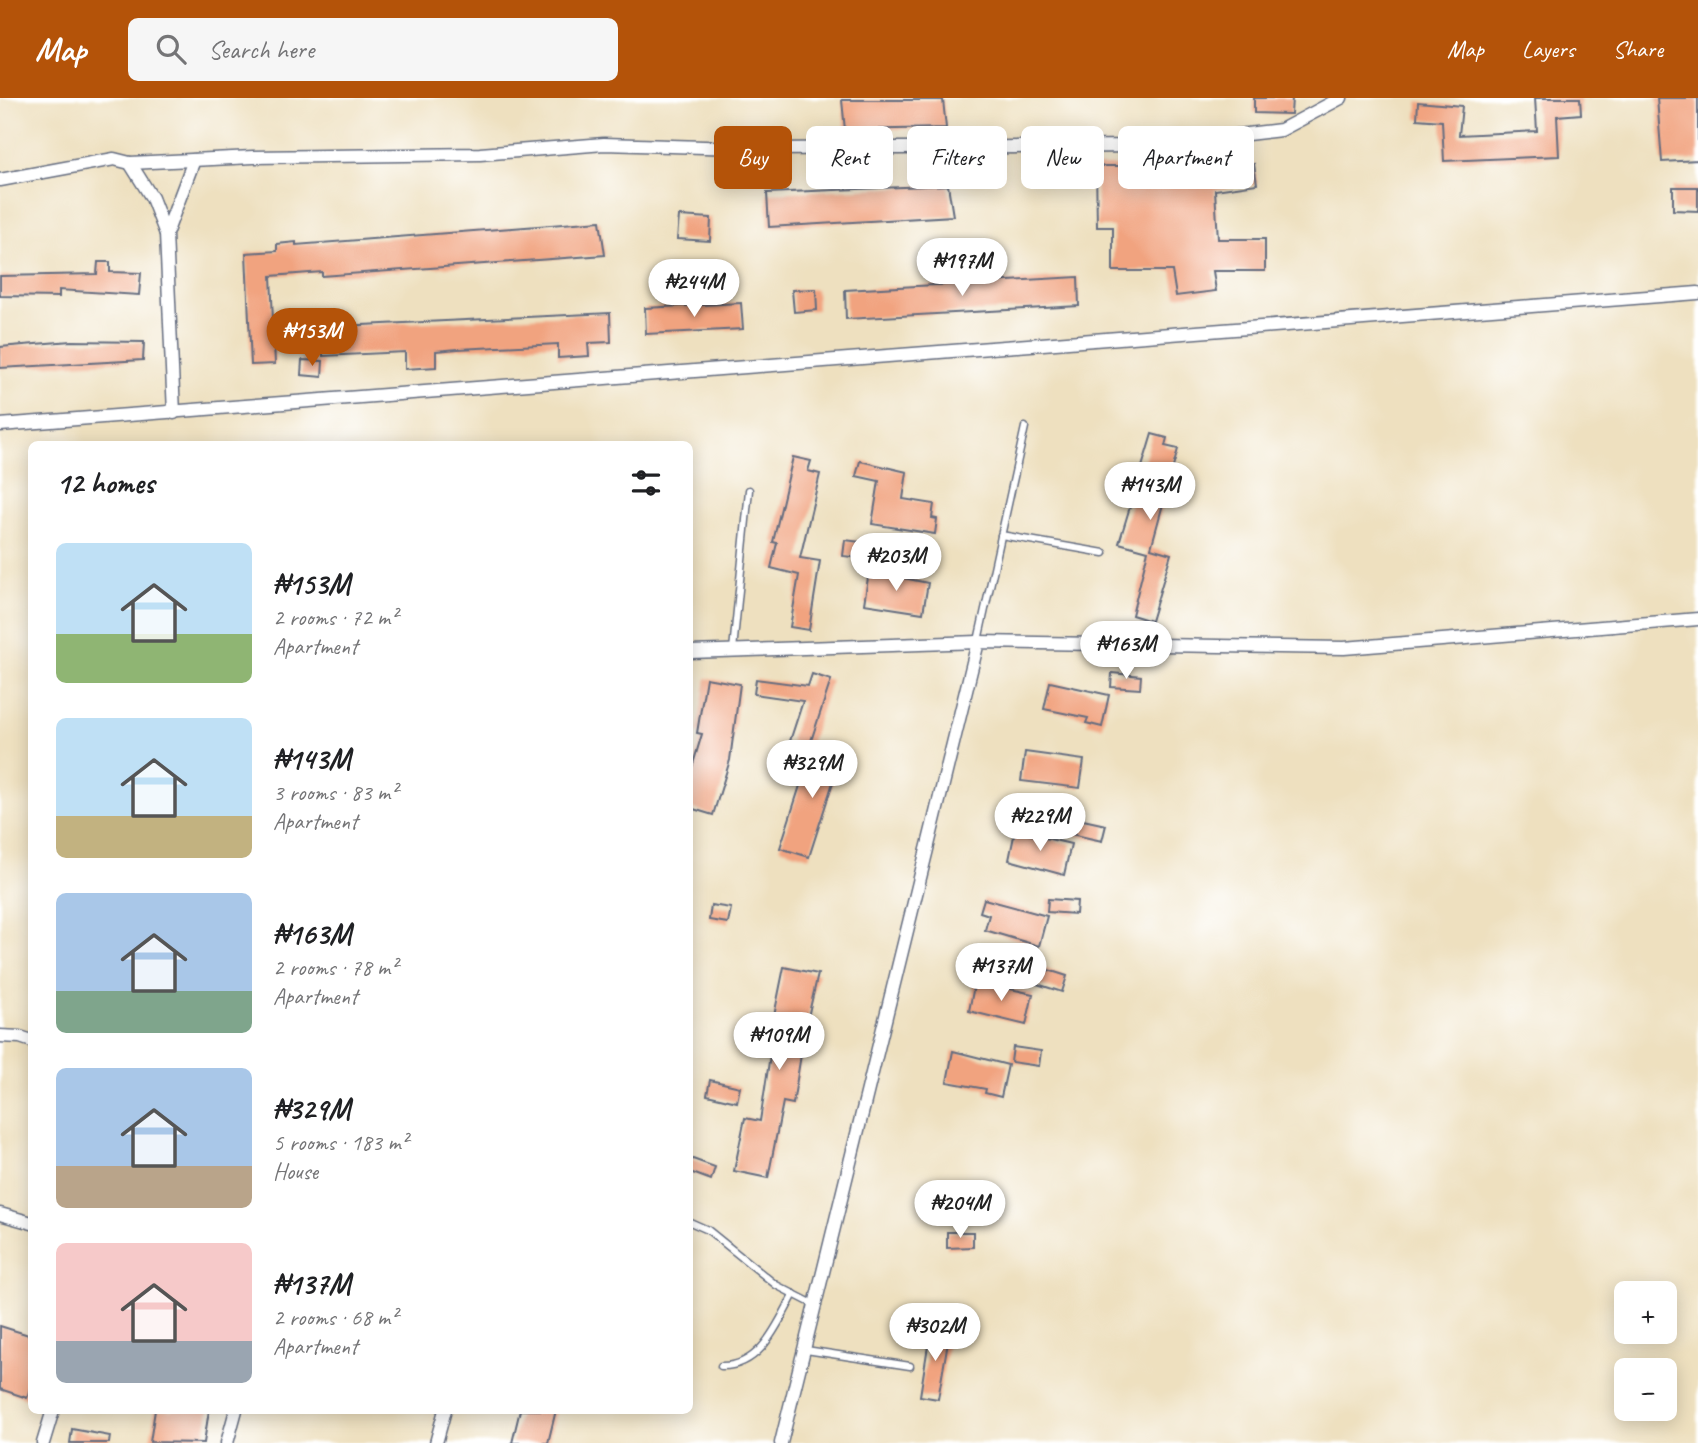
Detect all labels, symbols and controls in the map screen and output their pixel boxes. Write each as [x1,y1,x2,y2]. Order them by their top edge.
search box [128,18,618,81]
text: Map [35,28,86,70]
icon: search [152,30,190,68]
text: Search here [208,33,314,66]
text: Map [1447,34,1484,64]
text: Layers [1522,34,1575,64]
text: Share [1613,34,1663,64]
chip: Buy [714,126,792,189]
chip: Rent [806,126,893,189]
chip: Filters [907,126,1007,189]
chip: New [1021,126,1104,189]
chip: Apartment [1118,126,1254,189]
pin: ₦197M [913,238,1011,298]
text: ₦197M [933,246,991,275]
pin: ₦244M [645,260,743,319]
text: ₦244M [664,267,724,296]
pin: ₦153M [263,308,361,368]
text: ₦153M [283,316,341,345]
pin: ₦143M [1101,462,1199,522]
text: 12 homes [56,464,154,502]
icon: filters [627,464,665,502]
text: ₦143M [1120,470,1180,499]
pin: ₦203M [847,533,945,593]
text: ₦203M [866,541,926,570]
text: ₦153M [273,565,350,603]
icon: home [112,571,196,655]
text: 2 rooms · 72 m² [273,603,397,632]
pin: ₦163M [1077,622,1175,681]
text: ₦163M [1096,629,1156,658]
text: Apartment [273,632,358,661]
text: ₦143M [273,740,350,778]
pin: ₦329M [763,740,861,800]
icon: home [112,746,196,830]
text: ₦329M [783,748,841,777]
text: 3 rooms · 83 m² [273,778,397,807]
pin: ₦229M [991,794,1089,853]
text: ₦229M [1011,801,1069,830]
text: Apartment [273,807,358,836]
text: ₦163M [273,915,351,953]
icon: home [112,921,196,1005]
pin: ₦137M [952,944,1050,1003]
text: ₦137M [971,951,1031,980]
text: 2 rooms · 78 m² [273,953,397,982]
text: Apartment [273,982,358,1011]
pin: ₦109M [730,1012,828,1072]
text: ₦109M [750,1020,808,1049]
text: ₦329M [273,1090,350,1128]
icon: home [112,1096,196,1180]
text: 5 rooms · 183 m² [273,1128,408,1157]
text: House [273,1157,318,1186]
pin: ₦204M [911,1180,1009,1240]
text: ₦204M [930,1188,990,1217]
text: ₦137M [273,1265,350,1303]
icon: home [112,1271,196,1355]
map controls [1614,1281,1677,1421]
button: + [1614,1281,1677,1344]
text: 2 rooms · 68 m² [273,1303,397,1332]
pin: ₦302M [886,1304,984,1363]
text: ₦302M [905,1311,965,1340]
text: Apartment [273,1332,358,1361]
button: − [1614,1358,1677,1421]

